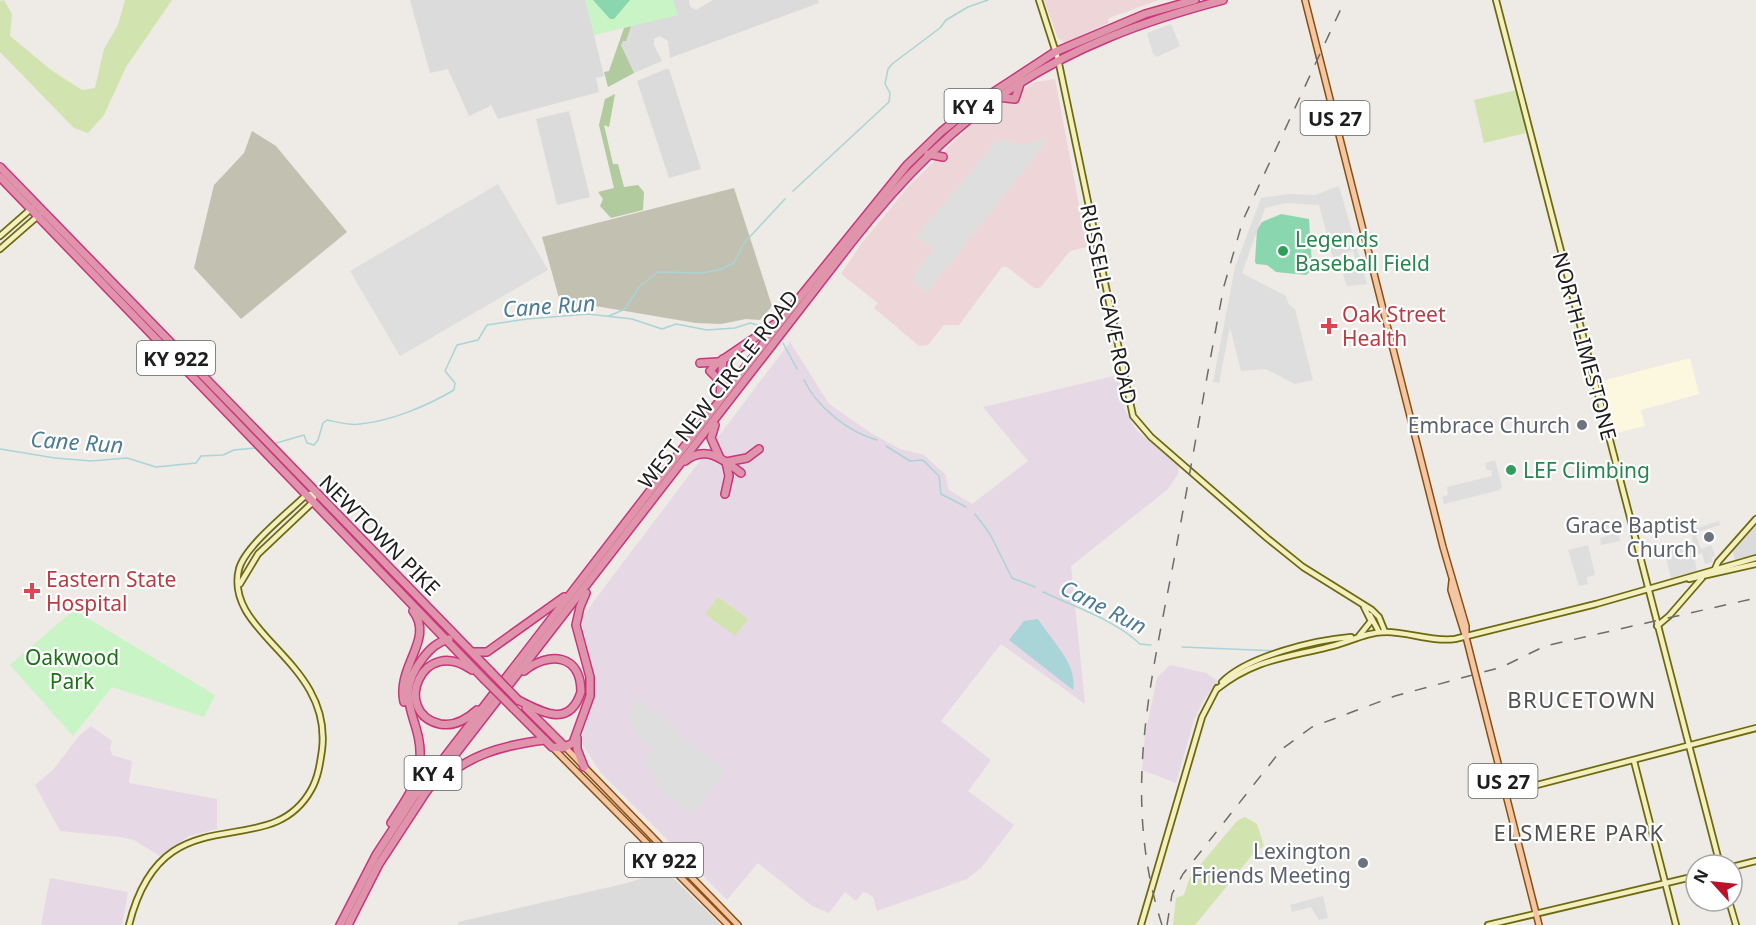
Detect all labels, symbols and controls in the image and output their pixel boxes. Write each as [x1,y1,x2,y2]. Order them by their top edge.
road number: KY 4 [944,89,1002,123]
road number: US 27 [1300,101,1370,135]
street label: RUSSELL CAVE ROAD [1074,201,1144,407]
place label: Legends Baseball Field [1295,225,1430,277]
marker: Legends Baseball Field [1276,244,1290,258]
street label: NORTH LIMESTONE [1546,249,1624,443]
street label: WEST NEW CIRCLE ROAD [632,284,804,494]
water label: Cane Run [502,287,596,323]
place label: Oak Street Health [1342,300,1446,352]
marker: Oak Street Health [1320,317,1338,335]
road number: KY 922 [137,341,215,375]
place label: Embrace Church [1408,411,1570,439]
marker: Embrace Church [1575,418,1589,432]
water label: Cane Run [30,423,124,459]
place label: LEF Climbing [1523,456,1650,484]
marker: LEF Climbing [1504,463,1518,477]
street label: NEWTOWN PIKE [314,469,446,601]
place label: Grace Baptist Church [1565,511,1697,563]
marker: Grace Baptist Church [1702,530,1716,544]
place label: Eastern State Hospital [46,565,176,617]
water label: Cane Run [1056,572,1152,640]
marker: Eastern State Hospital [23,582,41,600]
park label: Oakwood Park [25,643,119,695]
district label: BRUCETOWN [1507,684,1657,714]
road number: KY 4 [404,756,462,790]
road number: US 27 [1468,764,1538,798]
district label: ELSMERE PARK [1493,817,1665,847]
place label: Lexington Friends Meeting [1191,837,1351,889]
road number: KY 922 [625,843,703,877]
north arrow [1684,853,1744,913]
marker: Lexington Friends Meeting [1356,856,1370,870]
text: N [1688,865,1713,887]

